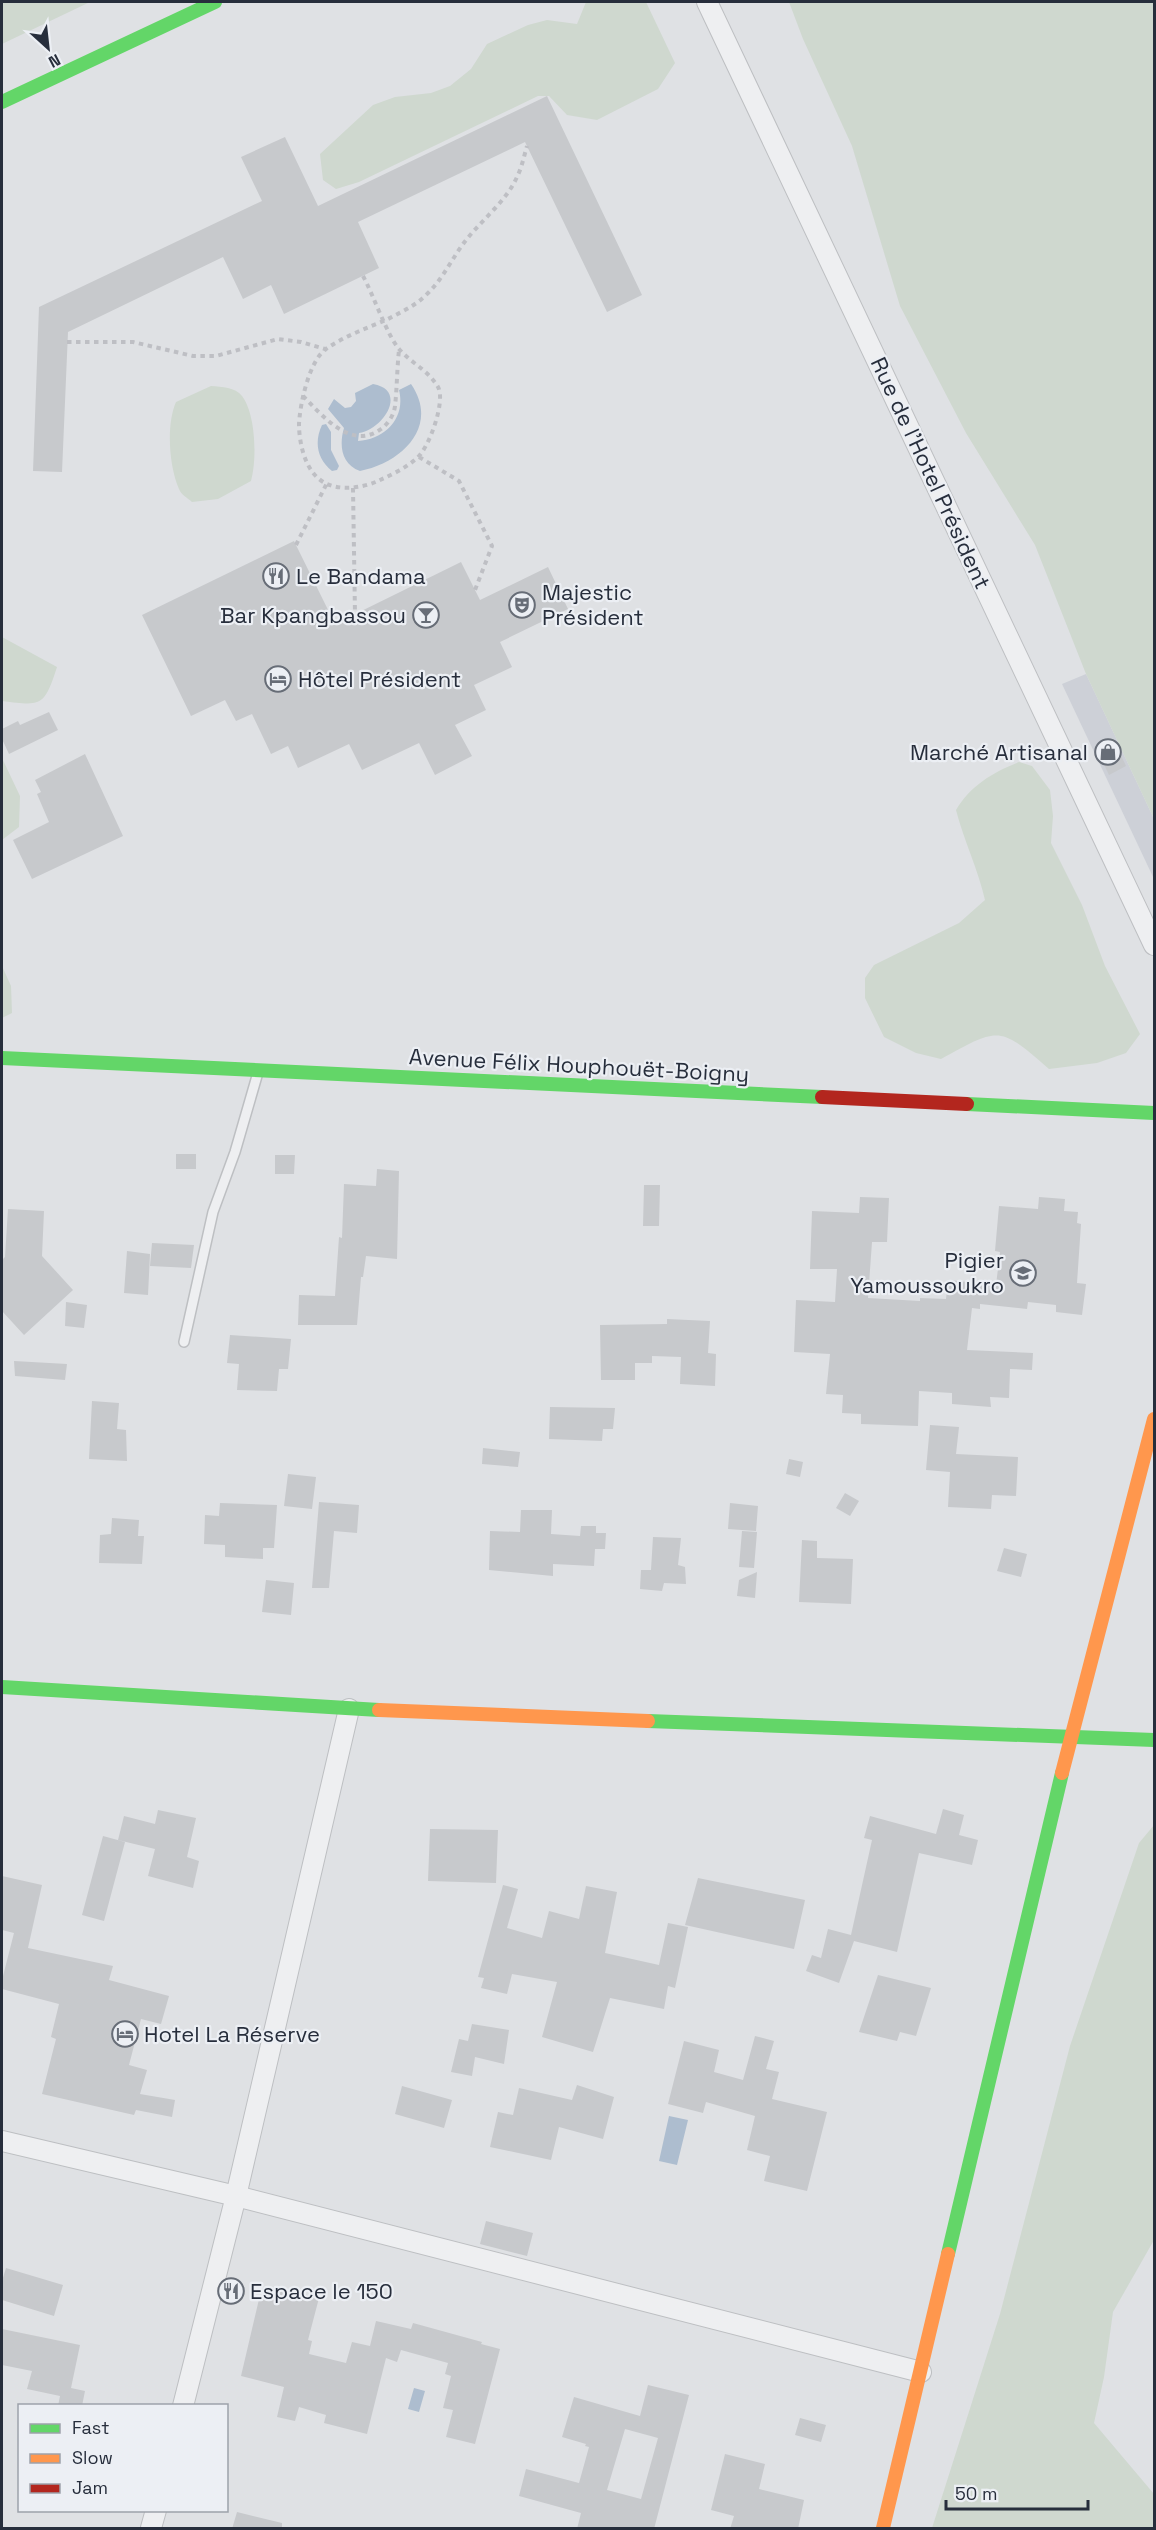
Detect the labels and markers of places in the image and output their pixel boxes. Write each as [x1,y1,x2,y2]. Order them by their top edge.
restaurant icon: Le Bandama [261,561,291,591]
place label: Le Bandama [296,562,426,590]
place label: Majestic Président [542,578,644,631]
theatre icon: Majestic Président [507,590,537,620]
bar icon: Bar Kpangbassou [411,600,441,630]
place label: Bar Kpangbassou [220,601,406,629]
hotel icon: Hôtel Président [263,664,293,694]
place label: Hôtel Président [298,665,461,693]
shop icon: Marché Artisanal [1093,737,1123,767]
place label: Marché Artisanal [910,738,1088,766]
place label: Pigier Yamoussoukro [850,1246,1004,1299]
school or university icon: Pigier Yamoussoukro [1008,1258,1038,1288]
hotel icon: Hotel La Réserve [110,2019,140,2049]
place label: Hotel La Réserve [144,2020,320,2048]
restaurant icon: Espace le 150 [216,2276,246,2306]
place label: Espace le 150 [250,2277,393,2305]

